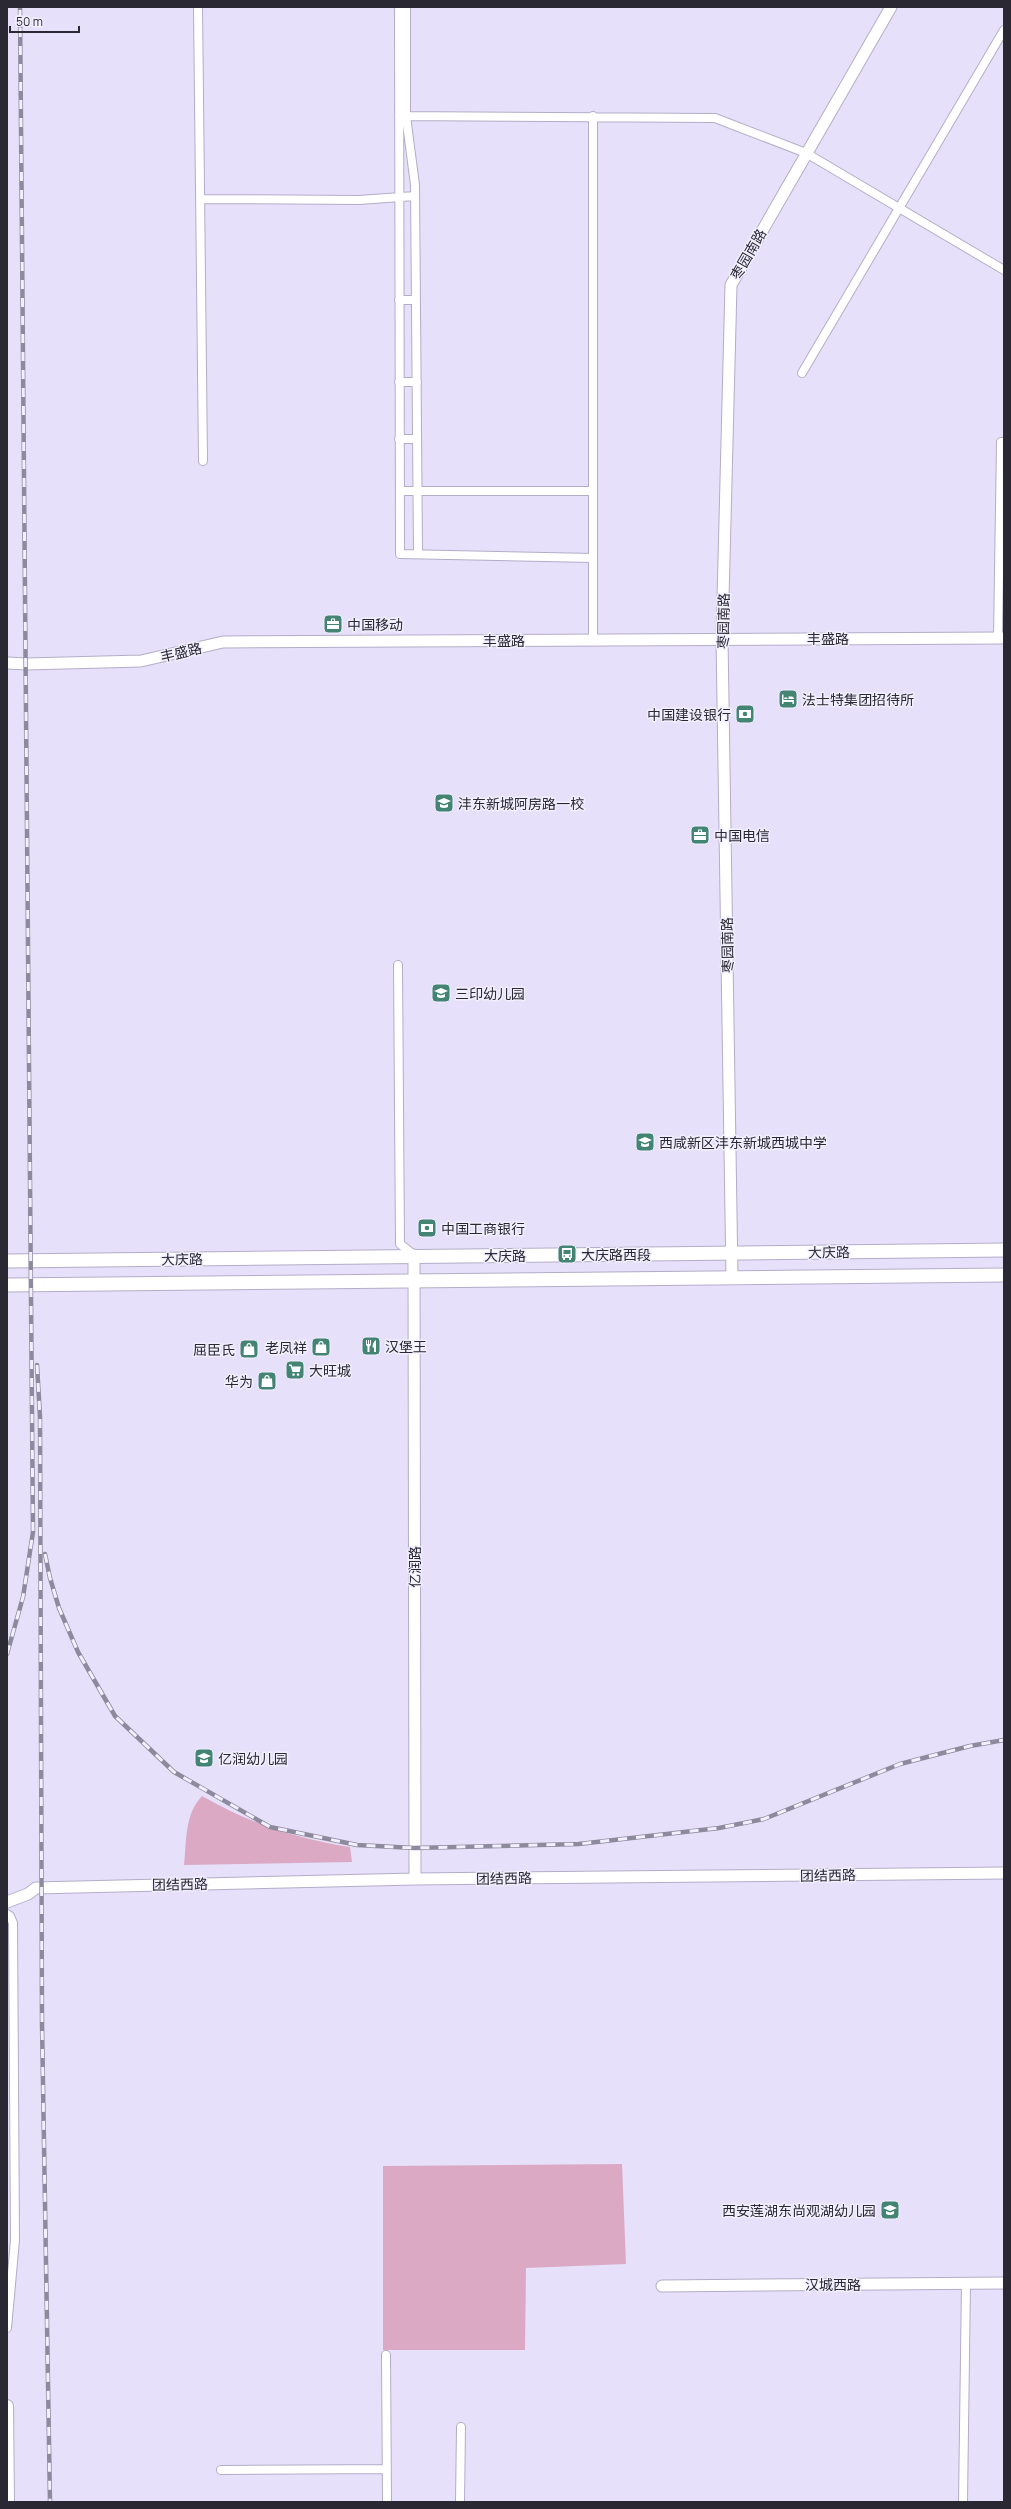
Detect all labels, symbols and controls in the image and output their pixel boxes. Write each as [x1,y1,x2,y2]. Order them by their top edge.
scale bar [10,8,79,34]
text: 50 m [16,13,43,30]
street label: 枣园南路 [726,225,770,283]
street label: 枣园南路 [713,593,733,649]
office icon: 中国移动 [322,613,344,635]
place label: 中国移动 [347,615,403,634]
street label: 丰盛路 [807,629,849,648]
street label: 丰盛路 [483,631,525,650]
street label: 丰盛路 [158,638,204,666]
hotel icon: 法士特集团招待所 [777,688,799,710]
place label: 法士特集团招待所 [802,690,914,709]
bank icon: 中国建设银行 [734,703,756,725]
place label: 中国建设银行 [647,705,731,724]
school or university icon: 沣东新城阿房路一校 [433,792,455,814]
place label: 沣东新城阿房路一校 [458,794,584,813]
office icon: 中国电信 [689,824,711,846]
place label: 中国电信 [714,826,770,845]
street label: 枣园南路 [717,917,737,973]
school or university icon: 三印幼儿园 [430,982,452,1004]
place label: 三印幼儿园 [455,984,525,1003]
school or university icon: 西咸新区沣东新城西城中学 [634,1131,656,1153]
place label: 西咸新区沣东新城西城中学 [659,1133,827,1152]
bank icon: 中国工商银行 [416,1217,438,1239]
place label: 中国工商银行 [441,1219,525,1238]
street label: 大庆路 [808,1242,850,1262]
bus stop icon: 大庆路西段 [556,1243,578,1265]
place label: 大庆路西段 [581,1245,651,1264]
street label: 大庆路 [484,1246,526,1265]
street label: 大庆路 [161,1249,203,1269]
restaurant icon: 汉堡王 [360,1335,382,1357]
shop icon: 老凤祥 [310,1336,332,1358]
place label: 汉堡王 [385,1337,427,1356]
shop icon: 屈臣氏 [238,1338,260,1360]
place label: 老凤祥 [265,1338,307,1357]
place label: 屈臣氏 [193,1340,235,1359]
supermarket icon: 大旺城 [284,1359,306,1381]
place label: 大旺城 [309,1361,351,1380]
shop icon: 华为 [256,1370,278,1392]
place label: 华为 [225,1372,253,1391]
street label: 亿润路 [405,1546,424,1588]
school or university icon: 亿润幼儿园 [193,1747,215,1769]
place label: 亿润幼儿园 [218,1749,288,1768]
street label: 团结西路 [800,1865,856,1885]
street label: 团结西路 [476,1868,532,1888]
street label: 团结西路 [152,1874,208,1894]
school or university icon: 西安莲湖东尚观湖幼儿园 [879,2199,901,2221]
place label: 西安莲湖东尚观湖幼儿园 [722,2201,876,2220]
street label: 汉城西路 [805,2275,861,2294]

